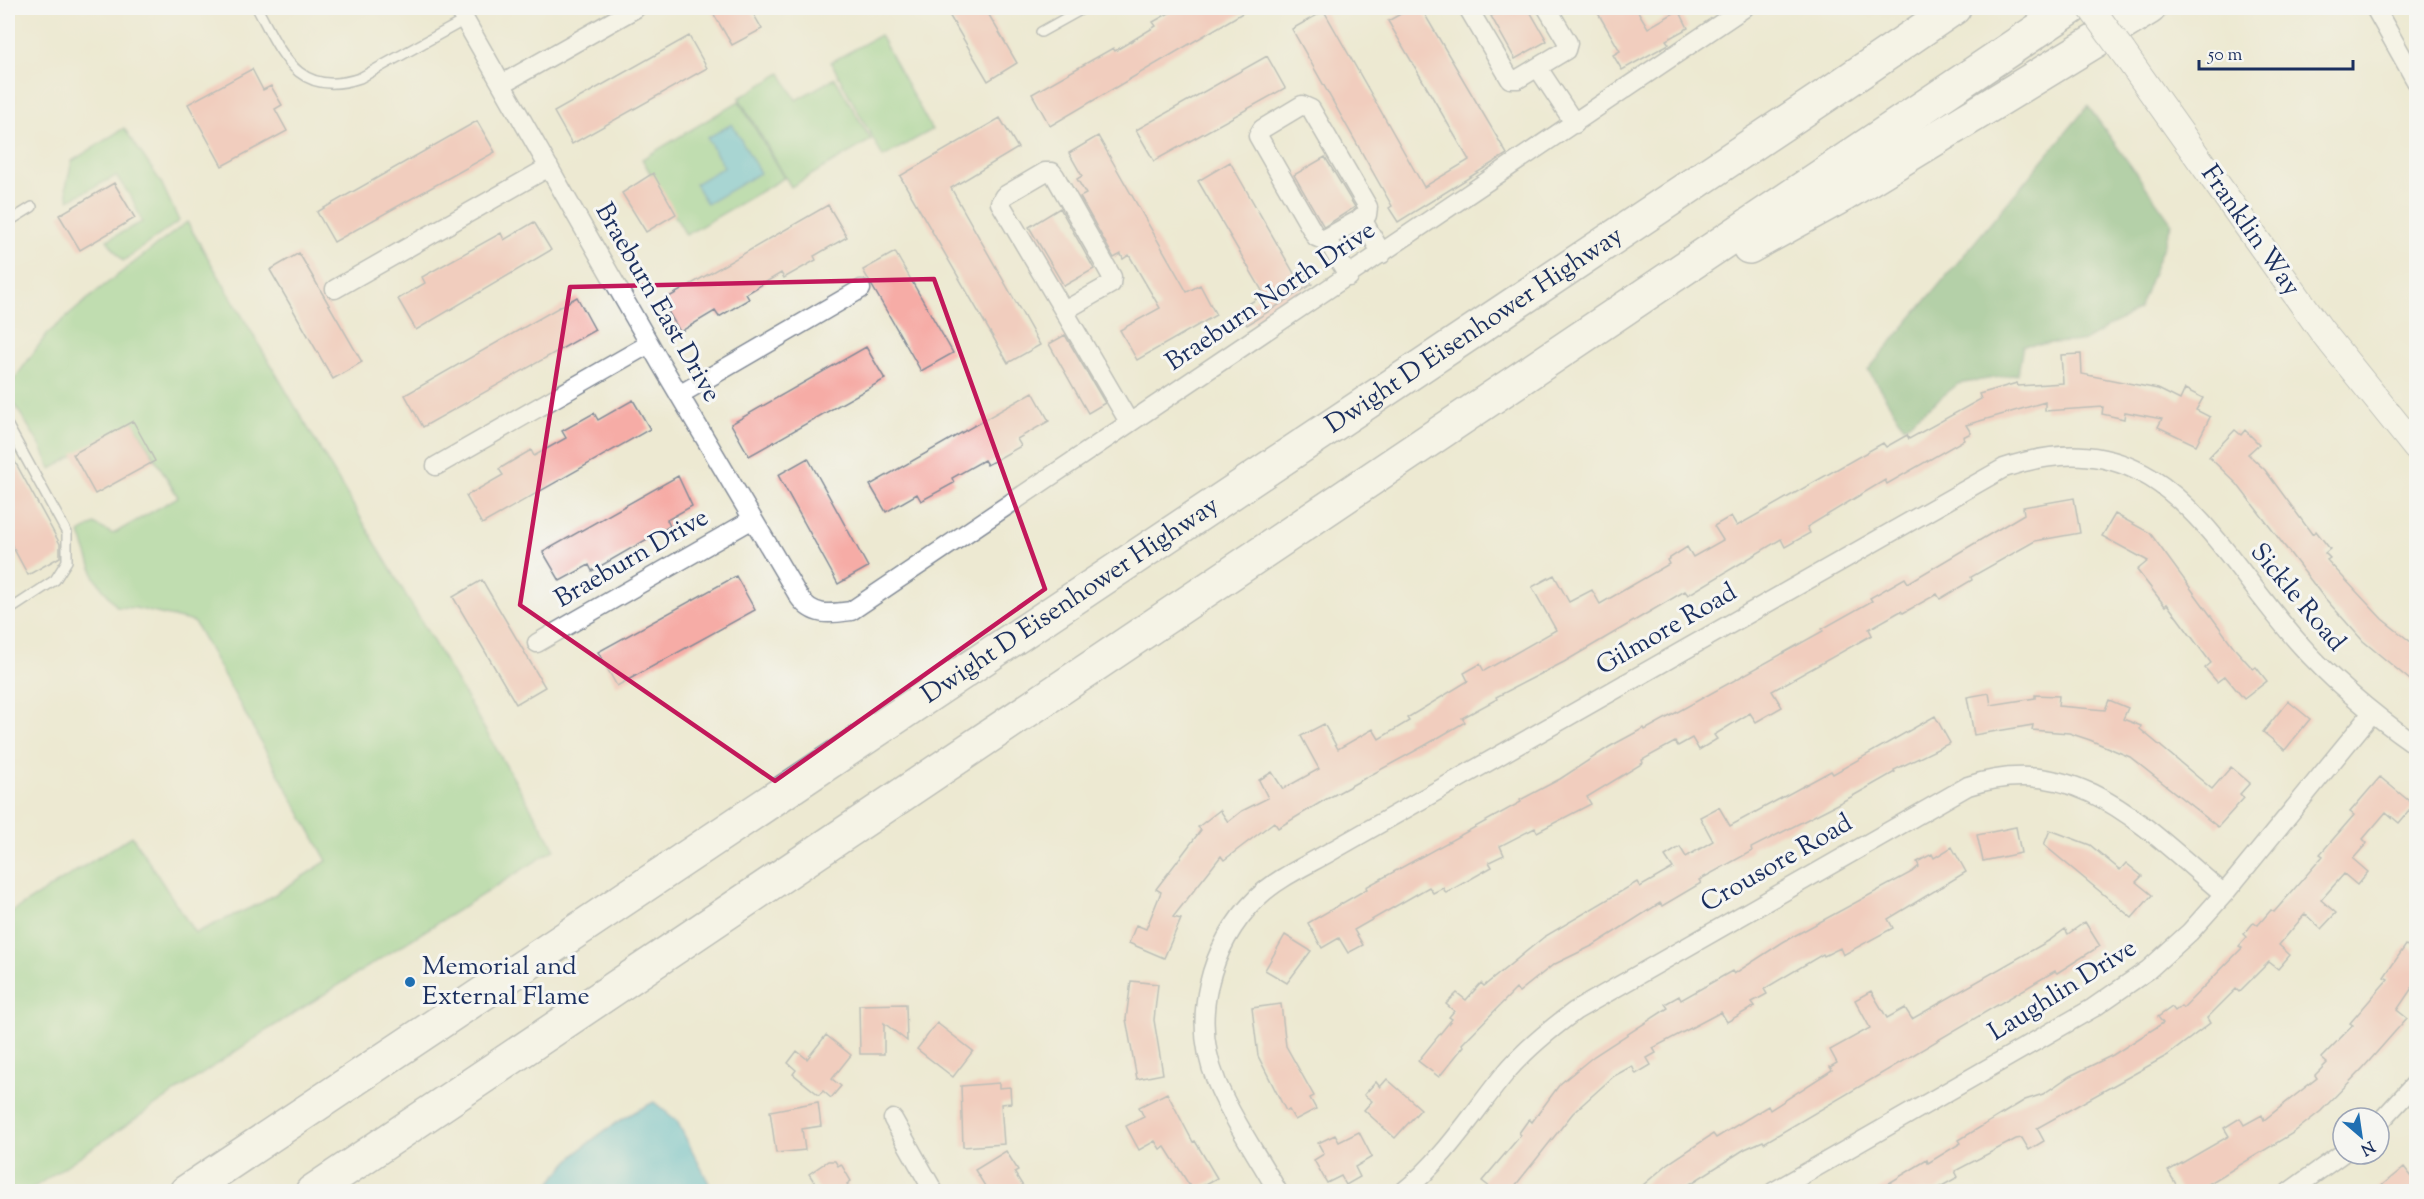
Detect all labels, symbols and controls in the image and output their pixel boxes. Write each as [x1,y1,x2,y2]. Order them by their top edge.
scale bar [2199,33,2354,71]
text: 50 m [2207,43,2243,69]
street label: Franklin Way [2191,158,2309,304]
street label: Braeburn East Drive [585,197,729,409]
street label: Braeburn North Drive [1159,213,1383,381]
street label: Dwight D Eisenhower Highway [1318,218,1631,443]
street label: Dwight D Eisenhower Highway [914,488,1227,713]
street label: Braeburn Drive [548,500,716,618]
street label: Sickle Road [2241,536,2354,661]
street label: Gilmore Road [1590,575,1745,685]
street label: Crousore Road [1694,805,1860,922]
street label: Laughlin Drive [1982,931,2144,1051]
place label: Memorial and External Flame [422,949,590,1016]
marker: Memorial and External Flame [403,975,417,989]
north arrow [2331,1106,2391,1166]
text: N [2356,1134,2378,1160]

